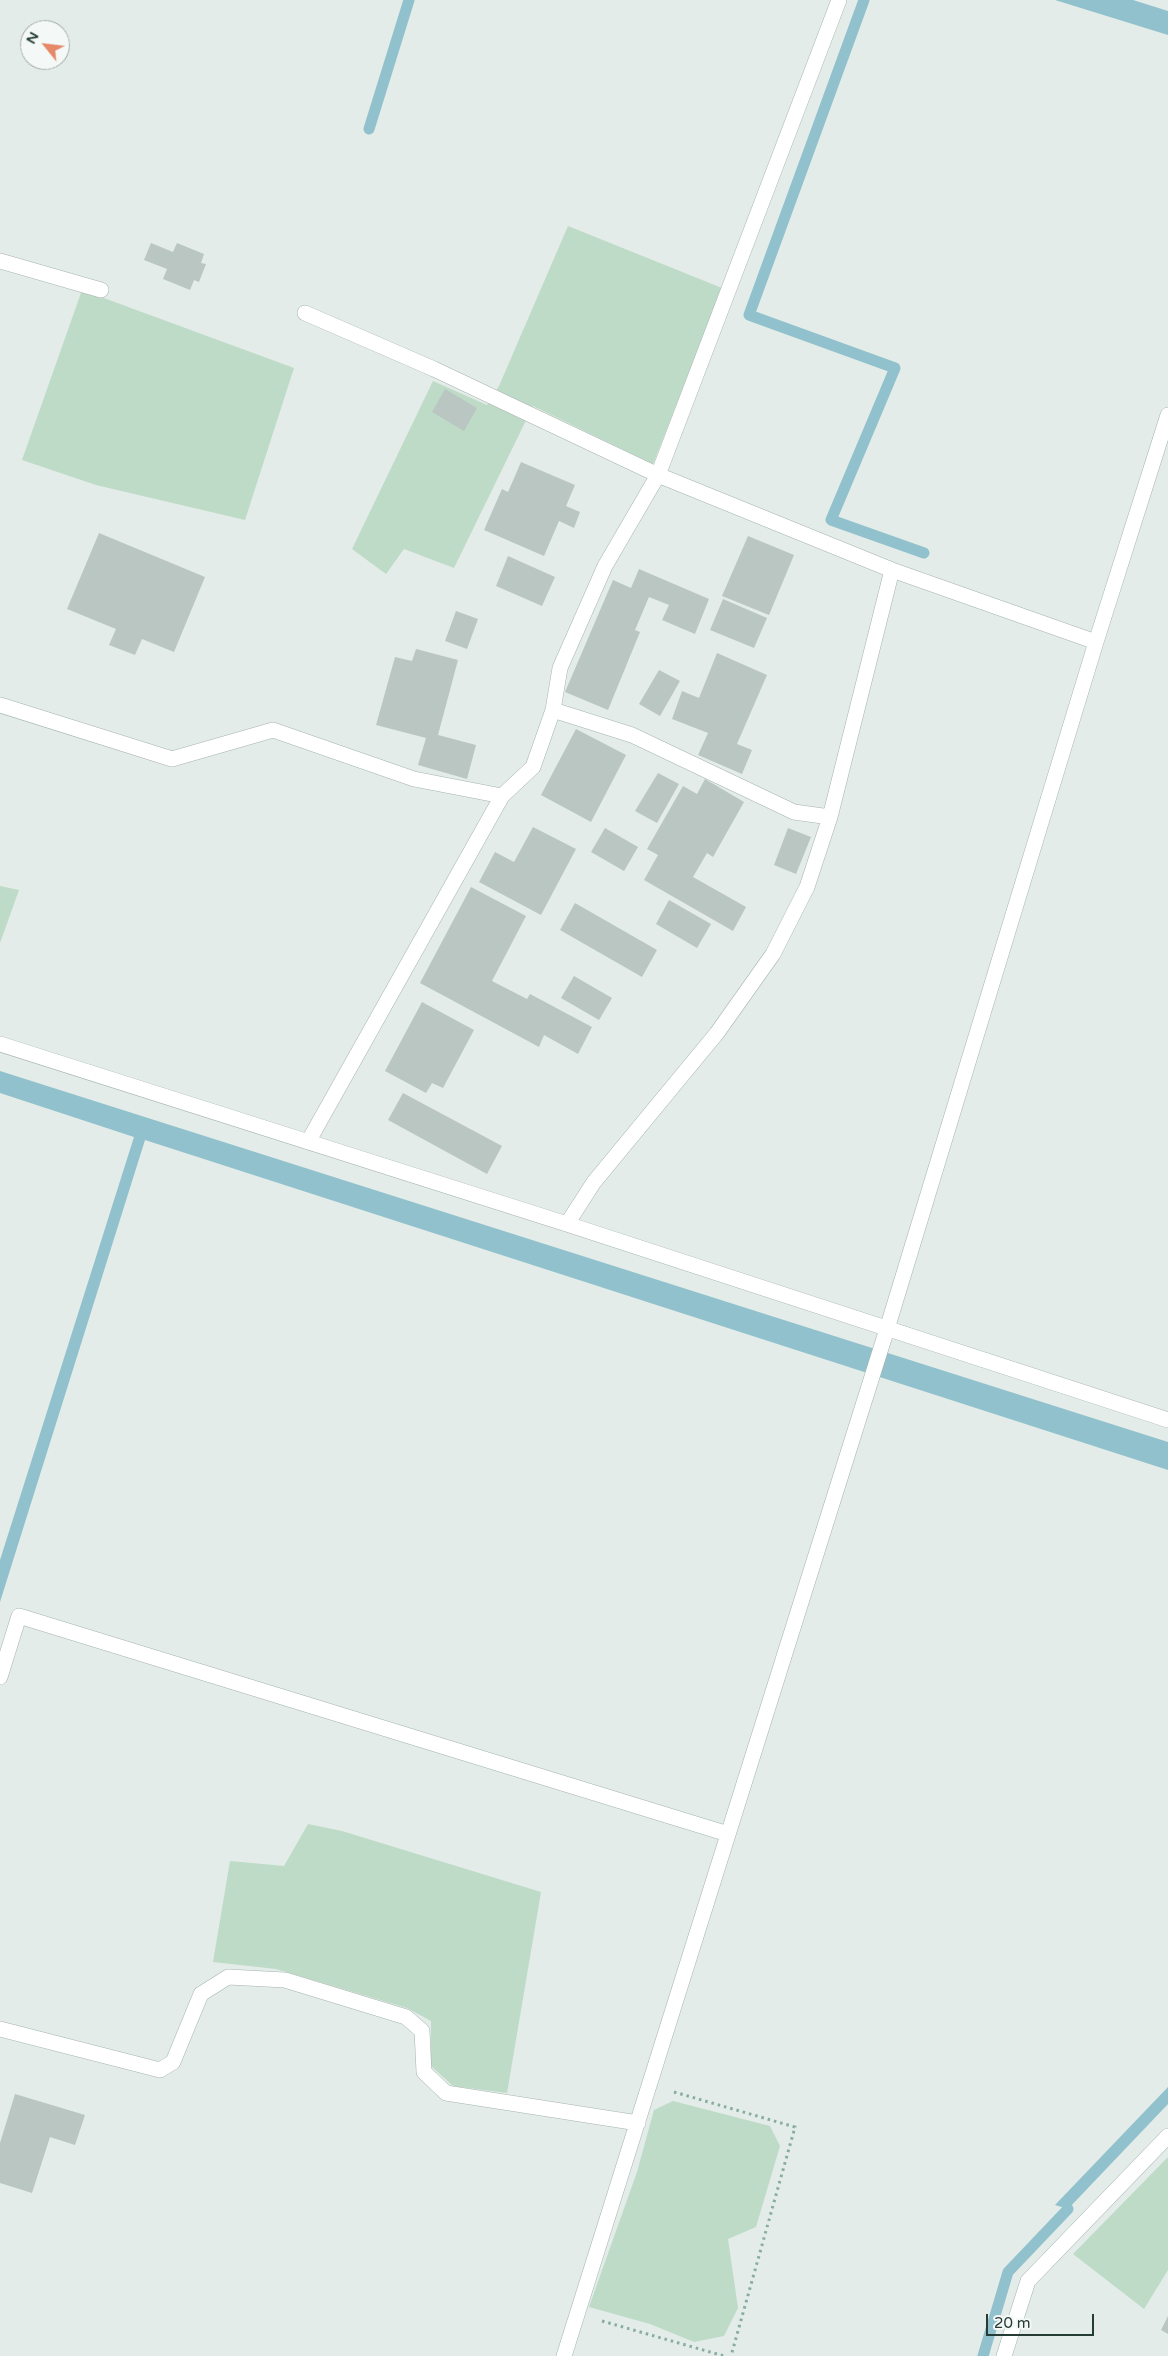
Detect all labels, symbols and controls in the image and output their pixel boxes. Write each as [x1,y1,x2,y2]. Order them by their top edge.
north arrow [20,20,70,70]
text: N [22,29,42,47]
scale bar [988,2304,1096,2336]
text: 20 m [994,2314,1031,2332]

